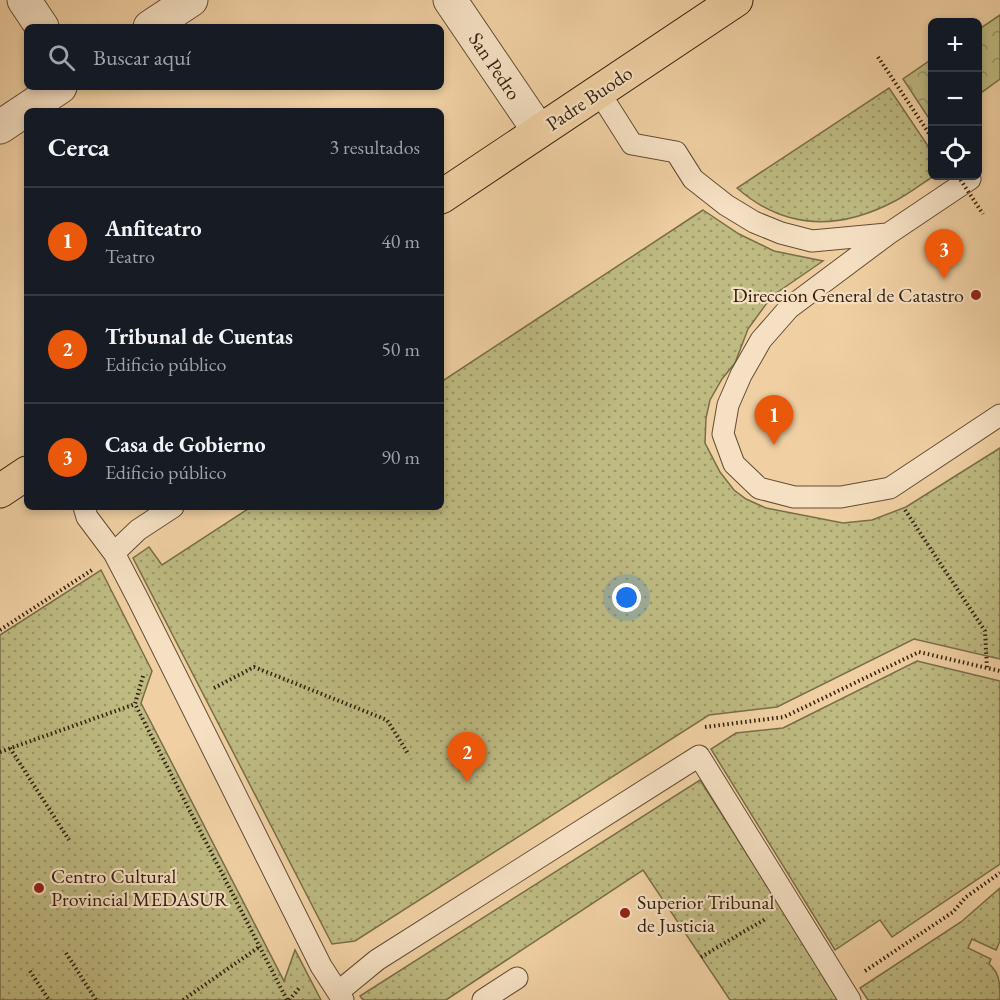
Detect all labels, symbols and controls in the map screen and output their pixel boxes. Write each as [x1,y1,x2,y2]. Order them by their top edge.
map controls [928,18,982,180]
button: + [928,18,982,72]
search box [24,24,444,90]
street label: San Pedro [463,27,527,105]
icon: search [45,41,78,74]
text: Buscar aquí [93,43,191,72]
street label: Padre Buodo [541,60,637,136]
button: − [928,72,982,126]
button: locate [928,126,982,180]
text: Cerca [48,130,109,164]
text: 3 resultados [329,134,420,160]
text: Anfiteatro [105,214,202,243]
text: 1 [62,228,73,254]
text: 40 m [381,228,420,254]
pin: 3 [924,230,964,279]
text: Teatro [105,243,155,269]
place label: Direccion General de Catastro [733,282,964,308]
marker: Direccion General de Catastro [969,288,983,302]
text: Tribunal de Cuentas [105,322,293,351]
text: 2 [62,336,73,362]
text: 50 m [381,336,420,362]
text: Edificio público [105,351,226,377]
pin: 1 [754,396,794,445]
text: Casa de Gobierno [105,430,265,459]
text: 3 [62,444,73,470]
text: 90 m [381,444,420,470]
text: Edificio público [105,459,226,485]
your location [612,583,641,612]
pin: 2 [448,732,486,782]
place label: Centro Cultural Provincial MEDASUR [51,863,229,912]
marker: Centro Cultural Provincial MEDASUR [32,881,46,895]
place label: Superior Tribunal de Justicia [637,889,775,938]
marker: Superior Tribunal de Justicia [618,906,632,920]

